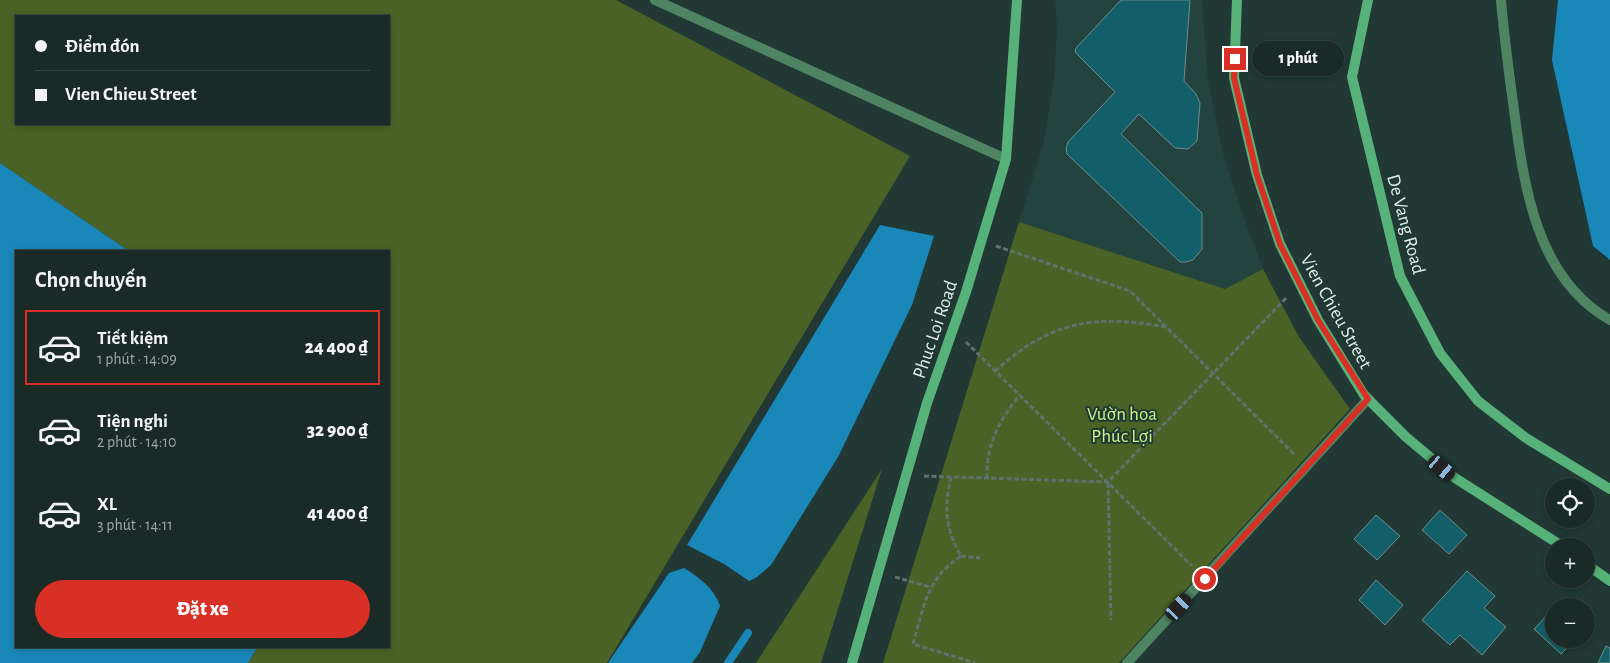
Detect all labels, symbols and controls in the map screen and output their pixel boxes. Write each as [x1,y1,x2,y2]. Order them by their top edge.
text: Điểm đón [65,37,139,56]
callout: 1 phút [1252,42,1345,76]
route end [1224,48,1246,70]
text: 1 phút [1278,50,1318,66]
text: Vien Chieu Street [65,85,197,104]
street label: De Vang Road [1383,172,1428,276]
street label: Vien Chieu Street [1296,251,1375,372]
text: Chọn chuyến [35,269,147,291]
street label: Phuc Loi Road [910,278,961,381]
icon: car [37,325,82,370]
text: Tiết kiệm [97,329,168,348]
text: 24 400 ₫ [305,338,368,357]
text: 1 phút · 14:09 [97,351,177,367]
park label: Vườn hoa Phúc Lợi [1087,405,1157,446]
icon: car [37,408,82,453]
text: Tiện nghi [97,412,168,431]
text: 32 900 ₫ [307,421,368,440]
text: 2 phút · 14:10 [97,434,176,450]
car [1425,453,1458,483]
map controls [1545,478,1595,648]
button: locate [1545,478,1595,528]
icon: car [37,491,82,536]
text: XL [97,495,117,514]
text: 41 400 ₫ [307,504,368,523]
text: 3 phút · 14:11 [97,517,173,533]
button: + [1545,538,1595,588]
route start [1194,568,1216,590]
button: Đặt xe [35,580,370,638]
car [1163,591,1194,623]
button: − [1545,598,1595,648]

